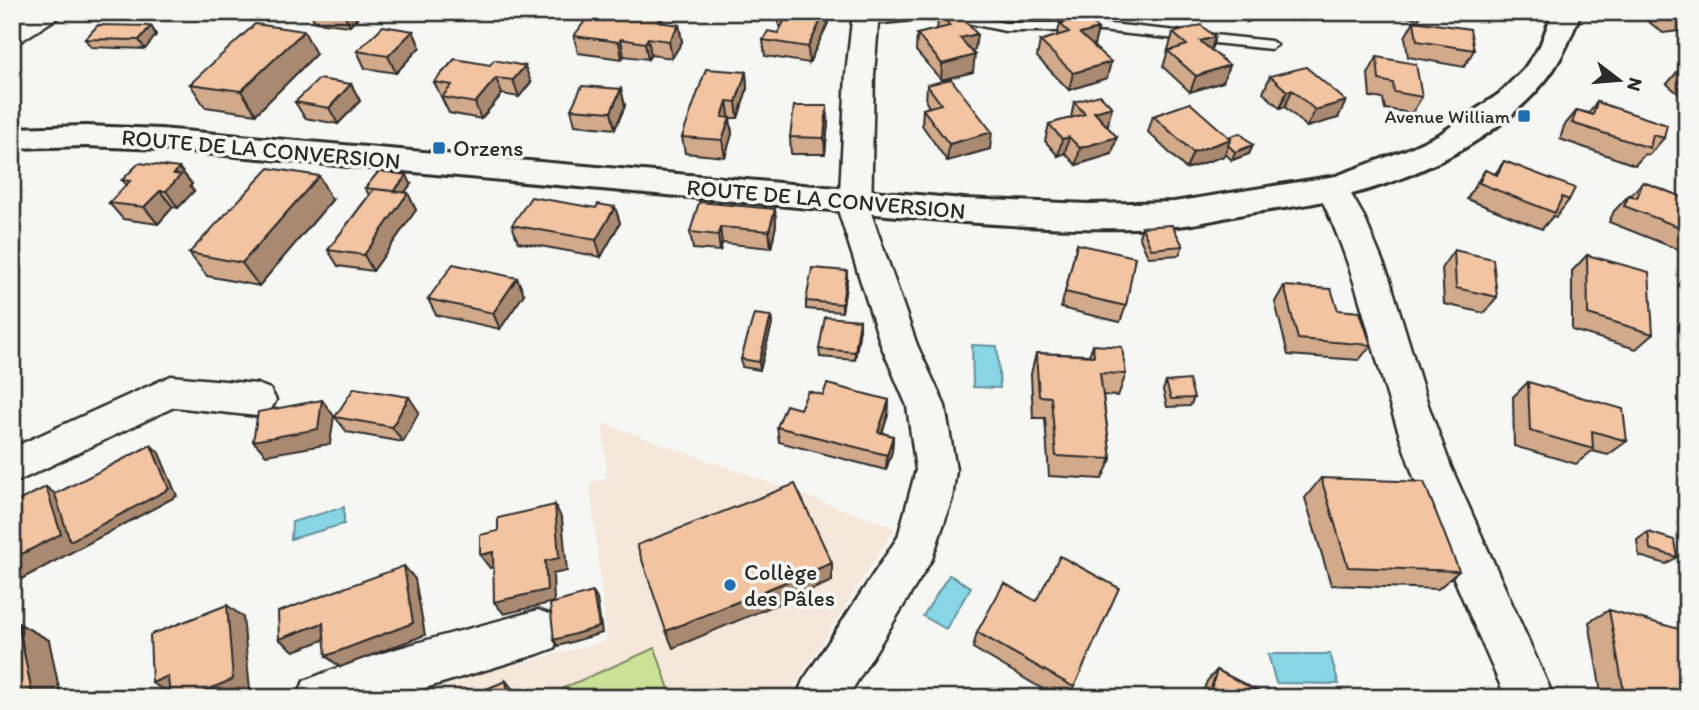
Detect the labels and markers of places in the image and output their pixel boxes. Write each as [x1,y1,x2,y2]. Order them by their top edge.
place label: Avenue William [1384,105,1511,128]
marker: Avenue William [1516,108,1532,124]
place label: Orzens [453,134,524,162]
marker: Orzens [431,140,447,156]
place label: Collège des Pâles [744,558,835,612]
marker: Collège des Pâles [722,577,738,593]

